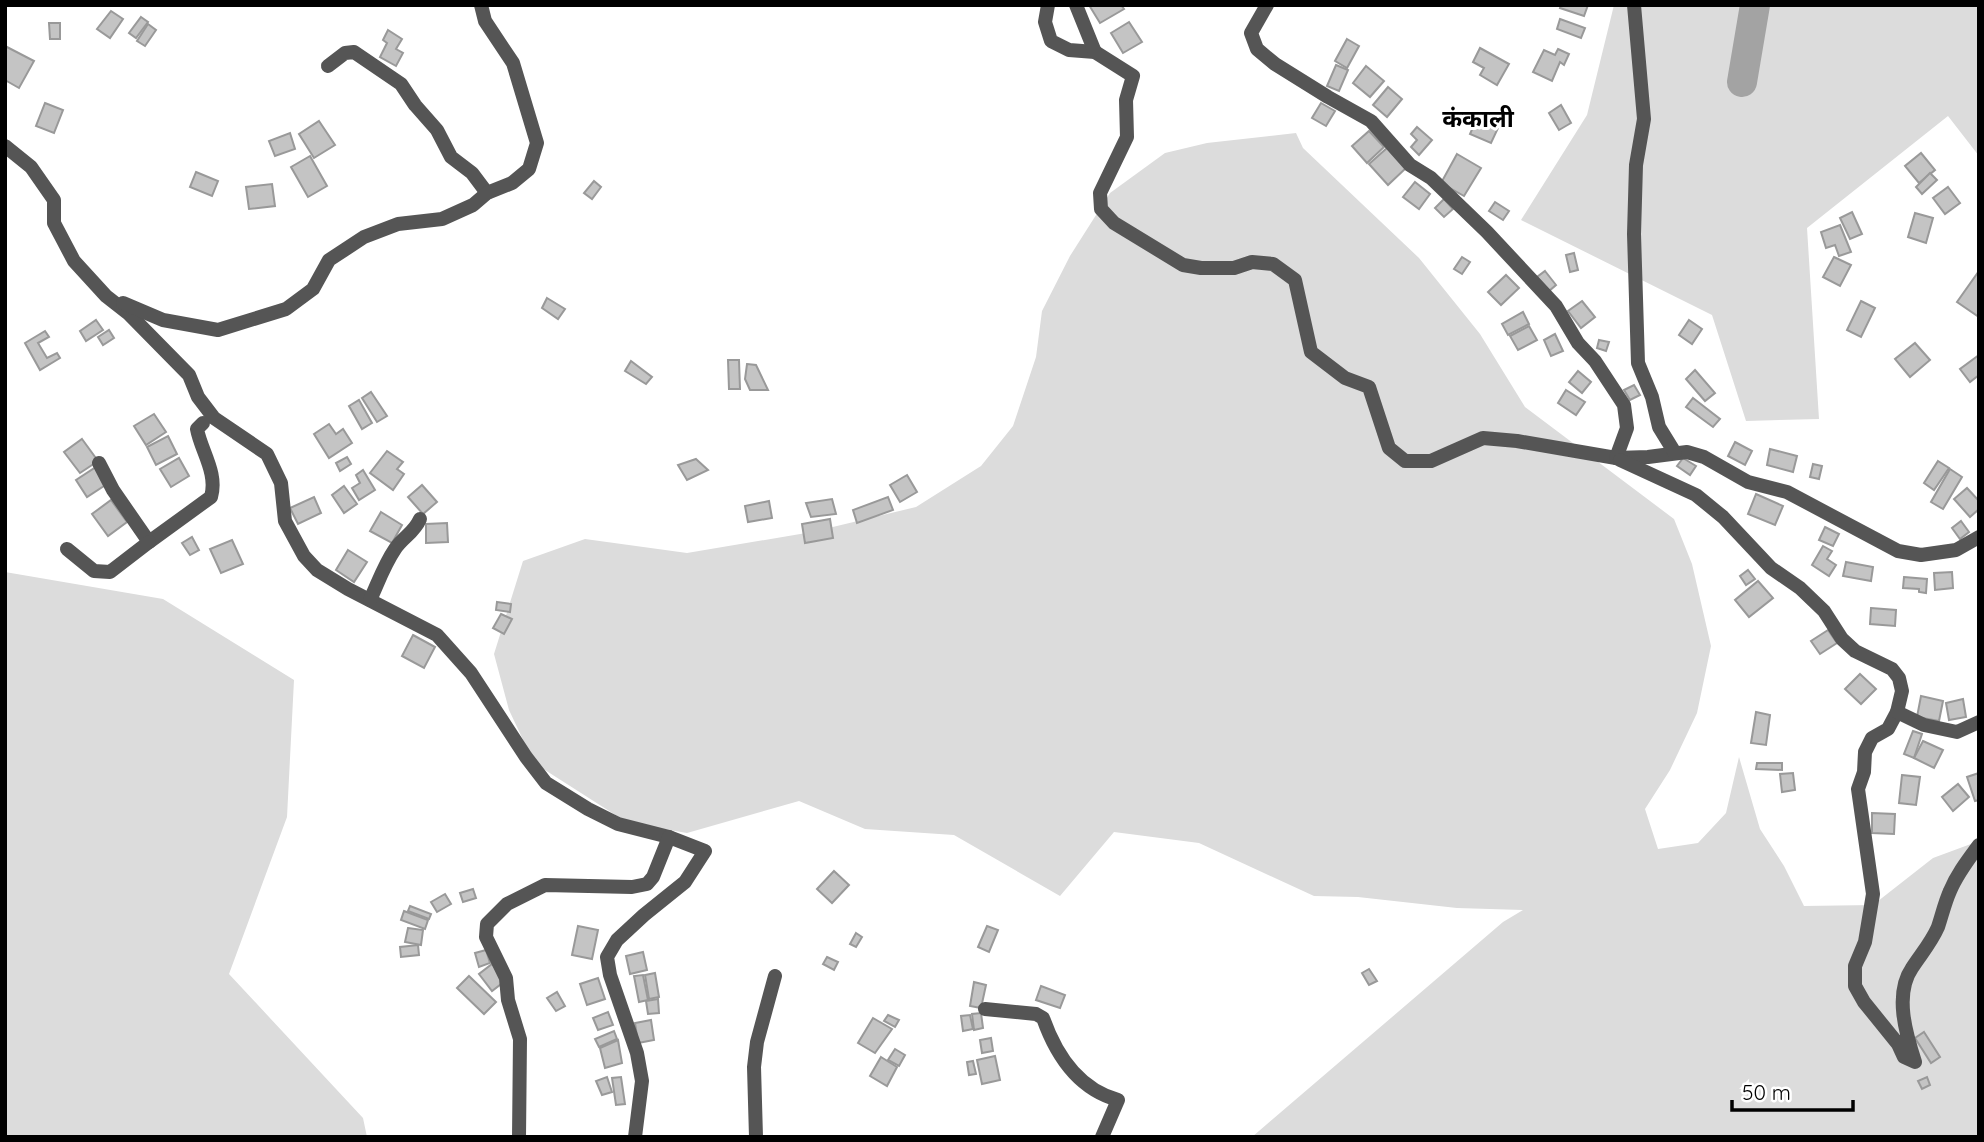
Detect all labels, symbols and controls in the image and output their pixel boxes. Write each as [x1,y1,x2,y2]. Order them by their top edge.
district label: कंकाली [1442,103,1515,133]
scale bar [1732,1068,1853,1112]
text: 50 m [1742,1079,1791,1105]

